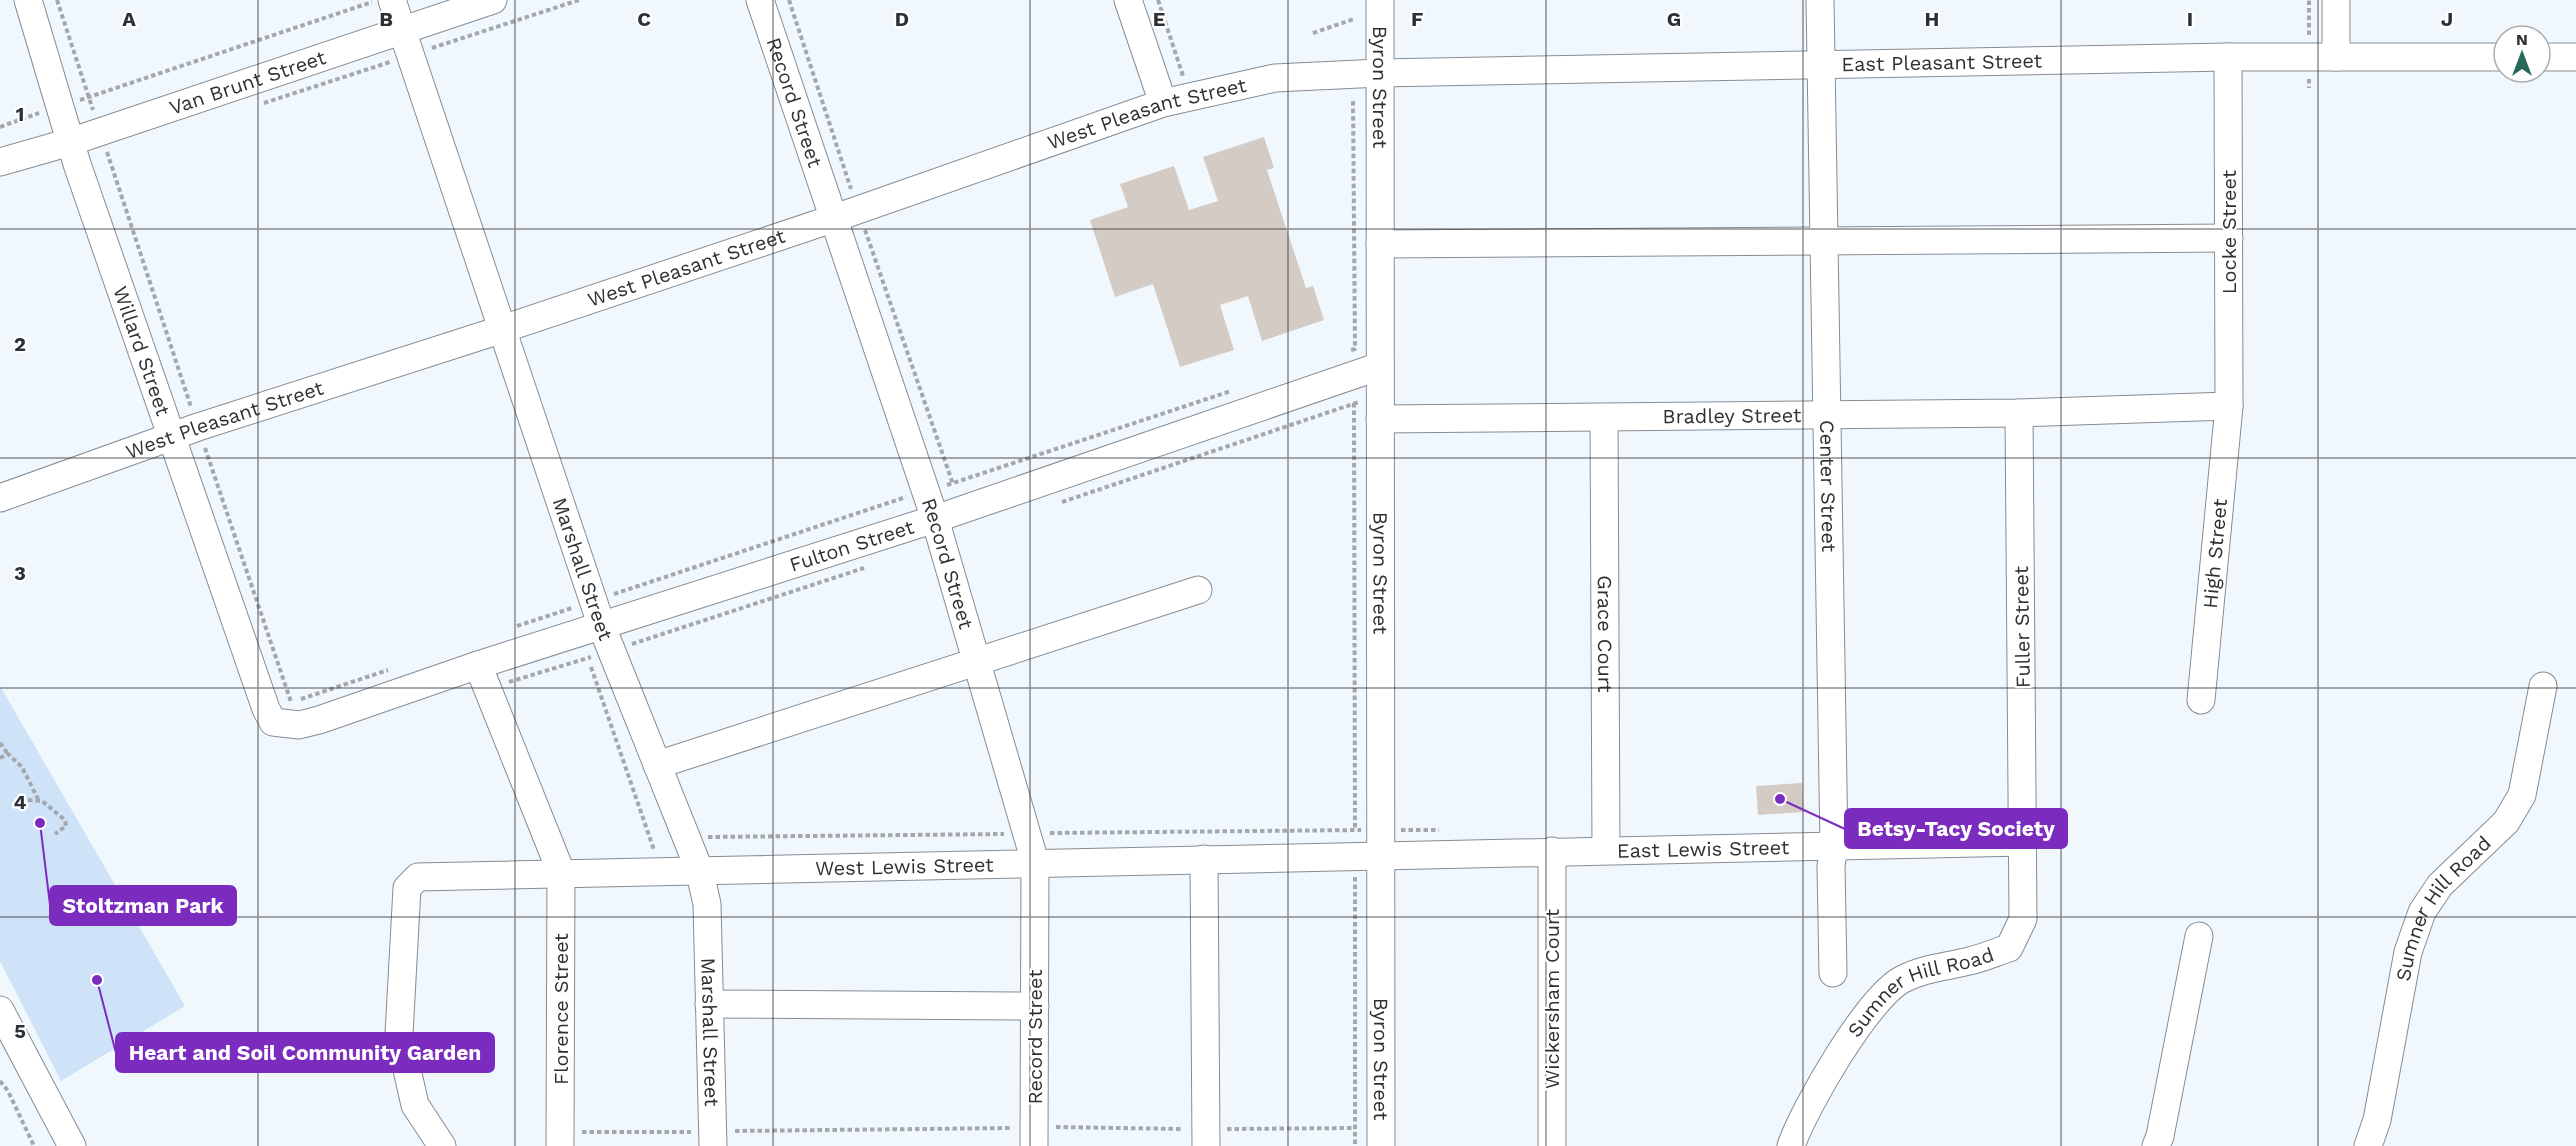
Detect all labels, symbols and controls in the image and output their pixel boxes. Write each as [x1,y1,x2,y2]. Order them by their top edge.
text: A [122,7,136,31]
text: B [379,7,393,31]
text: C [637,7,651,31]
text: D [895,7,909,31]
text: E [1153,7,1165,31]
text: F [1411,7,1423,31]
text: G [1667,7,1681,31]
text: H [1925,7,1939,31]
text: I [2187,7,2193,31]
text: J [2441,7,2453,31]
north arrow [2492,24,2552,84]
street label: Byron Street [1368,26,1392,149]
text: N [2516,30,2528,49]
street label: Record Street [762,34,828,171]
street label: Van Brunt Street [166,45,329,120]
street label: East Pleasant Street [1841,49,2043,76]
street label: West Pleasant Street [1044,73,1249,155]
text: 1 [16,102,24,126]
street label: Locke Street [2217,169,2241,294]
street label: West Pleasant Street [585,223,789,312]
street label: Willard Street [108,283,176,419]
text: 2 [14,332,26,356]
street label: West Pleasant Street [123,375,327,464]
street label: Bradley Street [1662,403,1802,428]
street label: Center Street [1815,420,1841,553]
street label: Marshall Street [548,495,618,644]
street label: Record Street [917,495,979,632]
street label: High Street [2198,497,2232,610]
street label: Byron Street [1368,512,1393,635]
street label: Fulton Street [786,514,917,577]
text: 3 [14,561,26,585]
street label: Fuller Street [2009,565,2035,688]
street label: Grace Court [1593,575,1617,693]
text: 4 [14,790,27,814]
callout: Betsy-Tacy Society [1845,809,2067,848]
text: Betsy-Tacy Society [1857,816,2055,841]
street label: Sumner Hill Road [2391,831,2496,983]
street label: East Lewis Street [1617,835,1790,863]
street label: West Lewis Street [815,852,994,880]
callout: Stoltzman Park [50,886,236,925]
text: Stoltzman Park [62,893,224,918]
street label: Wickersham Court [1540,908,1564,1089]
street label: Florence Street [549,932,573,1085]
street label: Sumner Hill Road [1842,942,1997,1042]
street label: Marshall Street [696,957,724,1107]
street label: Record Street [1023,969,1047,1105]
street label: Byron Street [1369,998,1393,1121]
text: 5 [14,1019,26,1043]
callout: Heart and Soil Community Garden [116,1033,494,1072]
text: Heart and Soil Community Garden [129,1040,481,1065]

